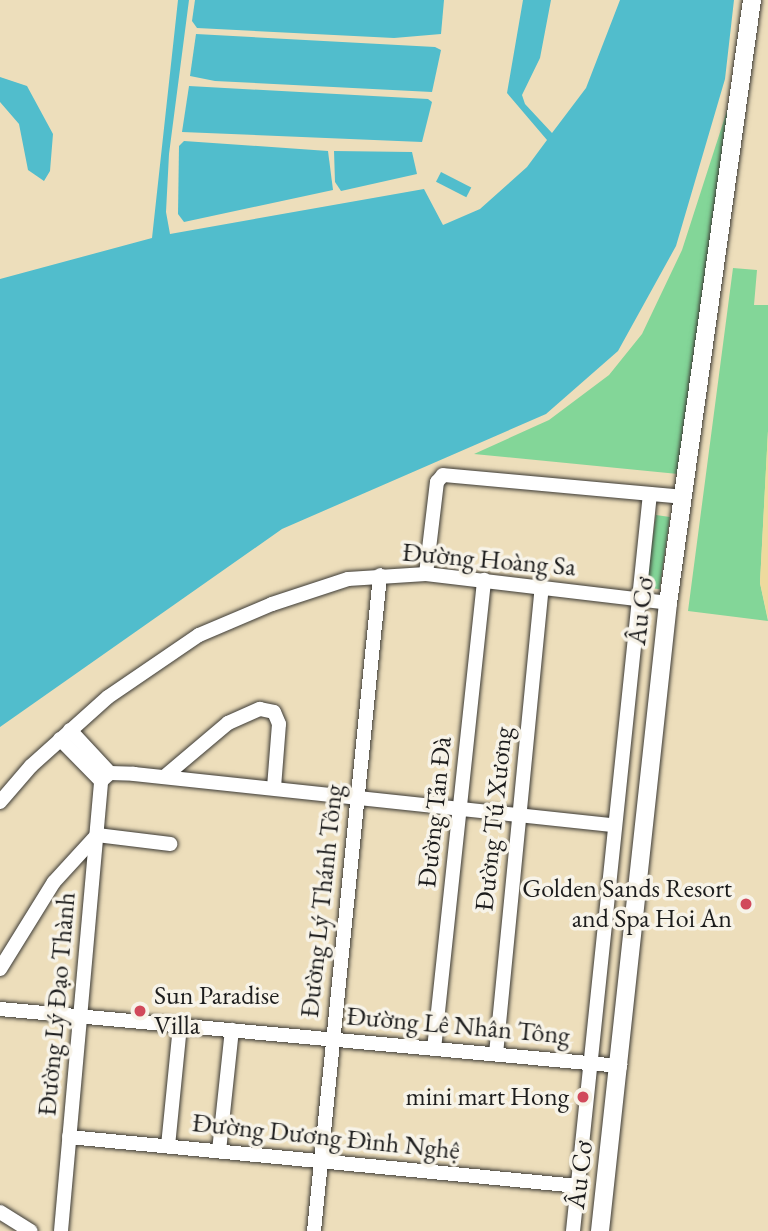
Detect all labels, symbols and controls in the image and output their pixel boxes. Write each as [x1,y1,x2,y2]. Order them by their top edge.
street label: Đường Hoàng Sa [401,537,577,583]
street label: Âu Cơ [621,575,661,647]
street label: Đường Tú Xương [469,725,519,913]
street label: Đường Tản Đà [412,735,458,889]
street label: Đường Lý Thánh Tông [294,783,350,1019]
place label: Golden Sands Resort and Spa Hoi An [522,873,732,934]
street label: Đường Lý Đạo Thành [32,891,82,1117]
marker: Golden Sands Resort and Spa Hoi An [738,896,754,912]
place label: Sun Paradise Villa [154,980,279,1042]
street label: Đường Lê Nhân Tông [345,1001,571,1051]
marker: Sun Paradise Villa [132,1003,148,1019]
place label: mini mart Hong [405,1081,569,1113]
marker: mini mart Hong [575,1089,591,1105]
street label: Đường Dương Đình Nghệ [191,1107,461,1167]
street label: Âu Cơ [560,1139,600,1211]

